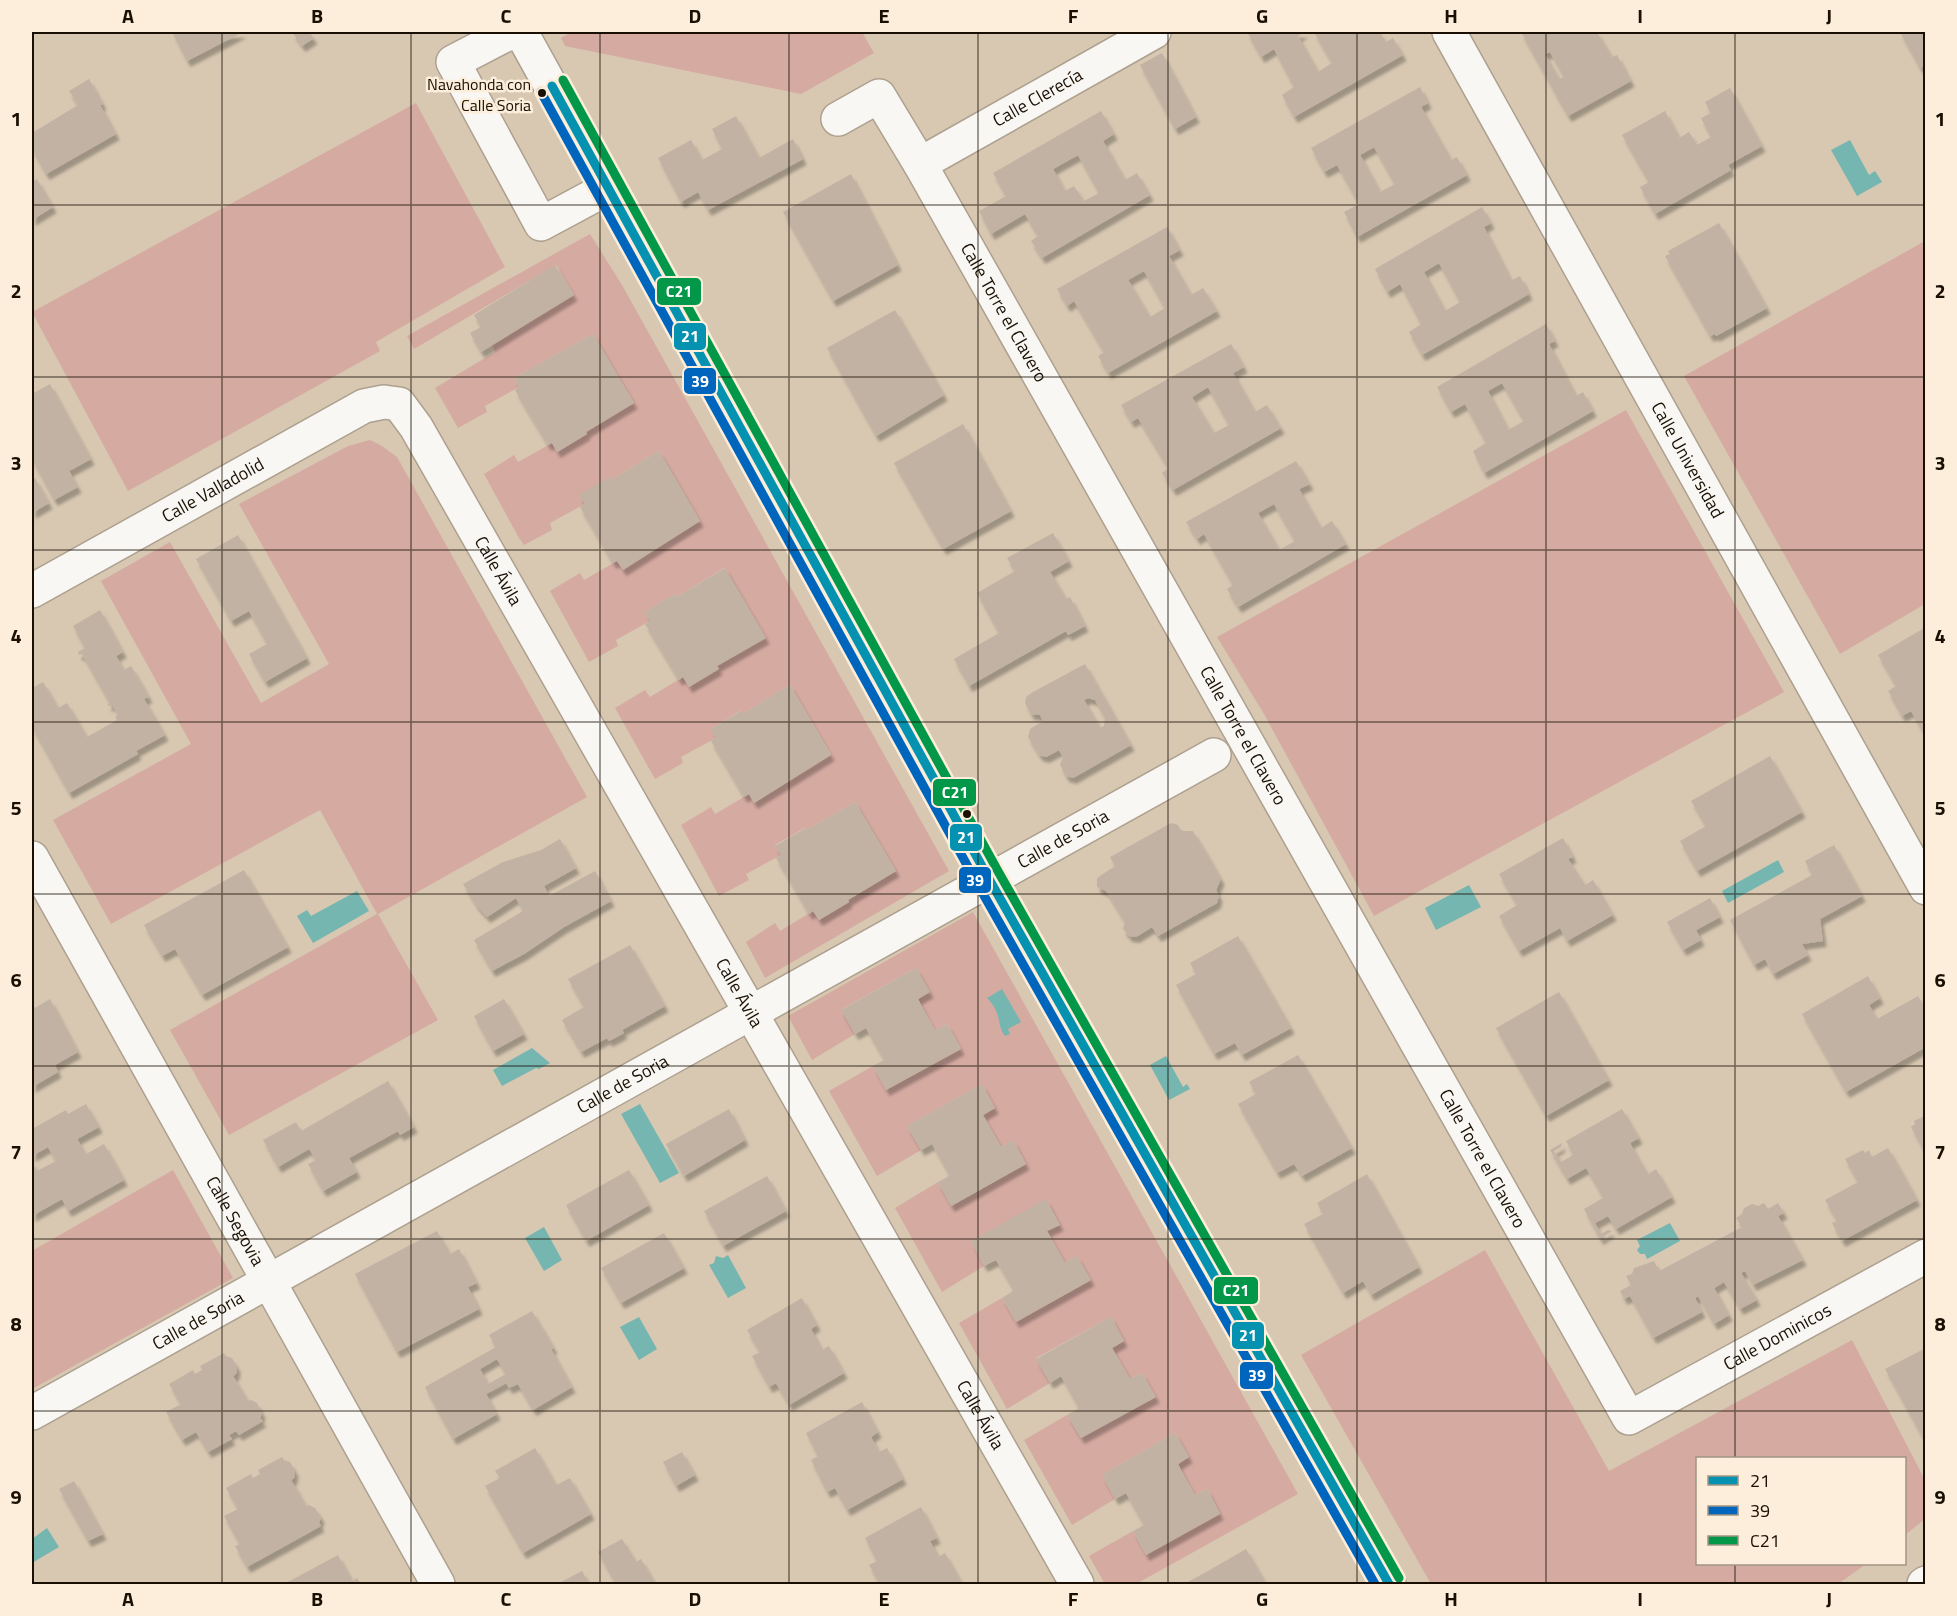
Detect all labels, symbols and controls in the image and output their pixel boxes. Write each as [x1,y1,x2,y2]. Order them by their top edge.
text: A [122,0,134,31]
text: B [311,0,323,31]
text: C [501,0,512,31]
text: D [689,0,701,31]
text: E [878,0,890,31]
text: F [1068,0,1079,31]
text: G [1256,0,1268,31]
text: H [1444,0,1458,31]
text: I [1637,0,1643,31]
text: J [1826,0,1832,31]
street label: Calle Clerecía [987,61,1087,133]
place label: Navahonda con Calle Soria [427,72,531,117]
marker: Navahonda con Calle Soria [536,87,548,99]
text: 1 [10,103,22,134]
text: 1 [1934,103,1946,134]
street label: Calle Torre el Clavero [954,238,1055,387]
text: 2 [10,275,22,306]
text: 2 [1934,275,1946,306]
line badge: C21 [656,277,702,306]
text: C21 [666,279,692,303]
line badge: 21 [673,322,707,351]
text: 21 [681,324,699,348]
line badge: 39 [683,367,717,395]
text: 39 [691,369,709,393]
street label: Calle Universidad [1645,397,1731,523]
text: 3 [10,447,22,478]
text: 3 [1934,447,1946,478]
street label: Calle Valladolid [157,450,269,529]
street label: Calle Ávila [468,531,529,611]
text: 4 [10,620,22,651]
text: 4 [1934,620,1946,651]
street label: Calle Torre el Clavero [1193,661,1294,810]
line badge: C21 [932,778,977,807]
text: C21 [942,780,968,804]
text: 5 [10,792,22,823]
text: 5 [1934,792,1946,823]
street label: Calle de Soria [1012,802,1114,875]
unlabelled marker [961,808,973,820]
line badge: 21 [949,823,983,852]
text: 21 [957,825,975,849]
line badge: 39 [958,866,992,894]
text: 39 [966,868,984,892]
street label: Calle Ávila [709,953,770,1033]
text: 6 [10,964,22,995]
text: 6 [1934,964,1946,995]
street label: Calle de Soria [572,1047,673,1120]
street label: Calle Torre el Clavero [1433,1084,1533,1233]
text: 7 [10,1136,22,1167]
text: 7 [1934,1136,1946,1167]
street label: Calle Segovia [199,1171,272,1271]
line badge: C21 [1213,1276,1259,1305]
text: C21 [1223,1278,1249,1302]
street label: Calle de Soria [147,1284,249,1357]
street label: Calle Dominicos [1718,1296,1836,1377]
text: 8 [10,1308,22,1339]
text: 8 [1934,1308,1946,1339]
line badge: 21 [1231,1321,1265,1350]
text: 21 [1239,1323,1257,1347]
line badge: 39 [1239,1361,1274,1390]
text: 39 [1248,1363,1266,1387]
street label: Calle Ávila [950,1375,1012,1455]
legend [1696,1457,1906,1565]
text: 21 [1750,1467,1770,1494]
text: 9 [10,1481,22,1512]
text: 9 [1934,1481,1946,1512]
text: 39 [1750,1497,1770,1524]
text: C21 [1750,1527,1780,1554]
text: A [122,1583,134,1614]
text: B [311,1583,323,1614]
text: C [501,1583,512,1614]
text: D [689,1583,701,1614]
text: E [878,1583,890,1614]
text: F [1068,1583,1079,1614]
text: G [1256,1583,1268,1614]
text: H [1444,1583,1458,1614]
text: I [1637,1583,1643,1614]
text: J [1826,1583,1832,1614]

